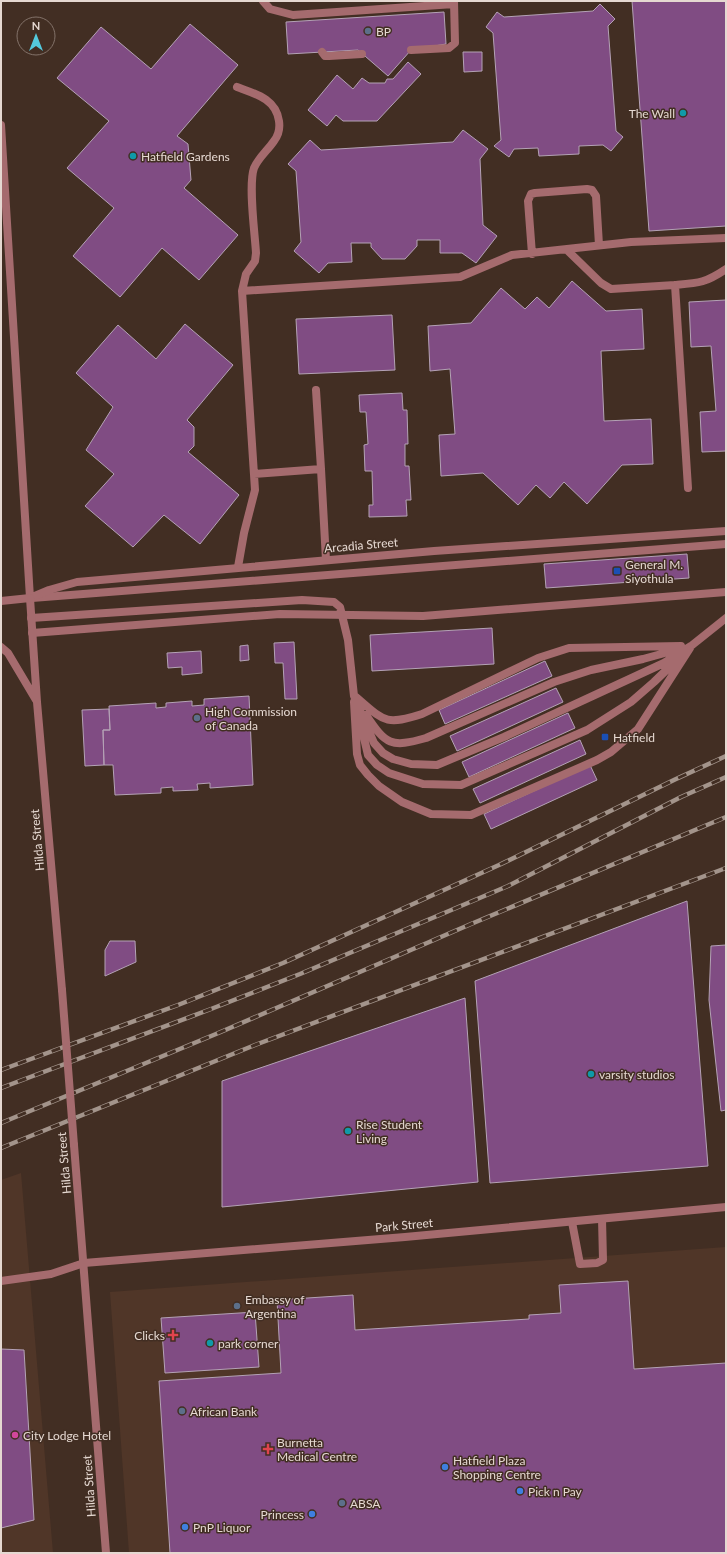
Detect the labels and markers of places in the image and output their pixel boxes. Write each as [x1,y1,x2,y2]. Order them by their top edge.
place label: BP [376,24,391,39]
marker: BP [363,26,373,36]
place label: The Wall [629,106,675,121]
marker: The Wall [678,108,688,118]
place label: Hatfield Gardens [141,149,230,164]
marker: Hatfield Gardens [128,151,138,161]
place label: General M. Siyothula [625,557,683,586]
marker: General M. Siyothula [612,566,622,576]
place label: High Commission of Canada [205,704,297,733]
marker: High Commission of Canada [192,713,202,723]
place label: Hatfield [613,730,655,745]
marker: Hatfield [600,732,610,742]
place label: varsity studios [599,1067,675,1082]
marker: varsity studios [586,1069,596,1079]
place label: Rise Student Living [356,1117,423,1146]
marker: Rise Student Living [343,1126,353,1136]
place label: Embassy of Argentina [245,1292,305,1321]
marker: Embassy of Argentina [232,1301,242,1311]
place label: Clicks [134,1328,165,1343]
marker: Clicks [168,1330,178,1340]
place label: park corner [218,1336,279,1351]
marker: park corner [205,1338,215,1348]
place label: African Bank [190,1404,258,1419]
marker: African Bank [177,1406,187,1416]
place label: City Lodge Hotel [23,1428,111,1443]
marker: City Lodge Hotel [10,1430,20,1440]
place label: Burnetta Medical Centre [277,1435,357,1464]
marker: Burnetta Medical Centre [262,1443,274,1455]
place label: Hatfield Plaza Shopping Centre [453,1453,541,1482]
marker: Hatfield Plaza Shopping Centre [440,1462,450,1472]
place label: Pick n Pay [528,1484,583,1499]
marker: Pick n Pay [515,1486,525,1496]
place label: ABSA [350,1496,381,1511]
marker: ABSA [337,1498,347,1508]
place label: Princess [261,1507,304,1522]
marker: Princess [307,1509,317,1519]
place label: PnP Liquor [193,1520,251,1535]
marker: PnP Liquor [180,1522,190,1532]

